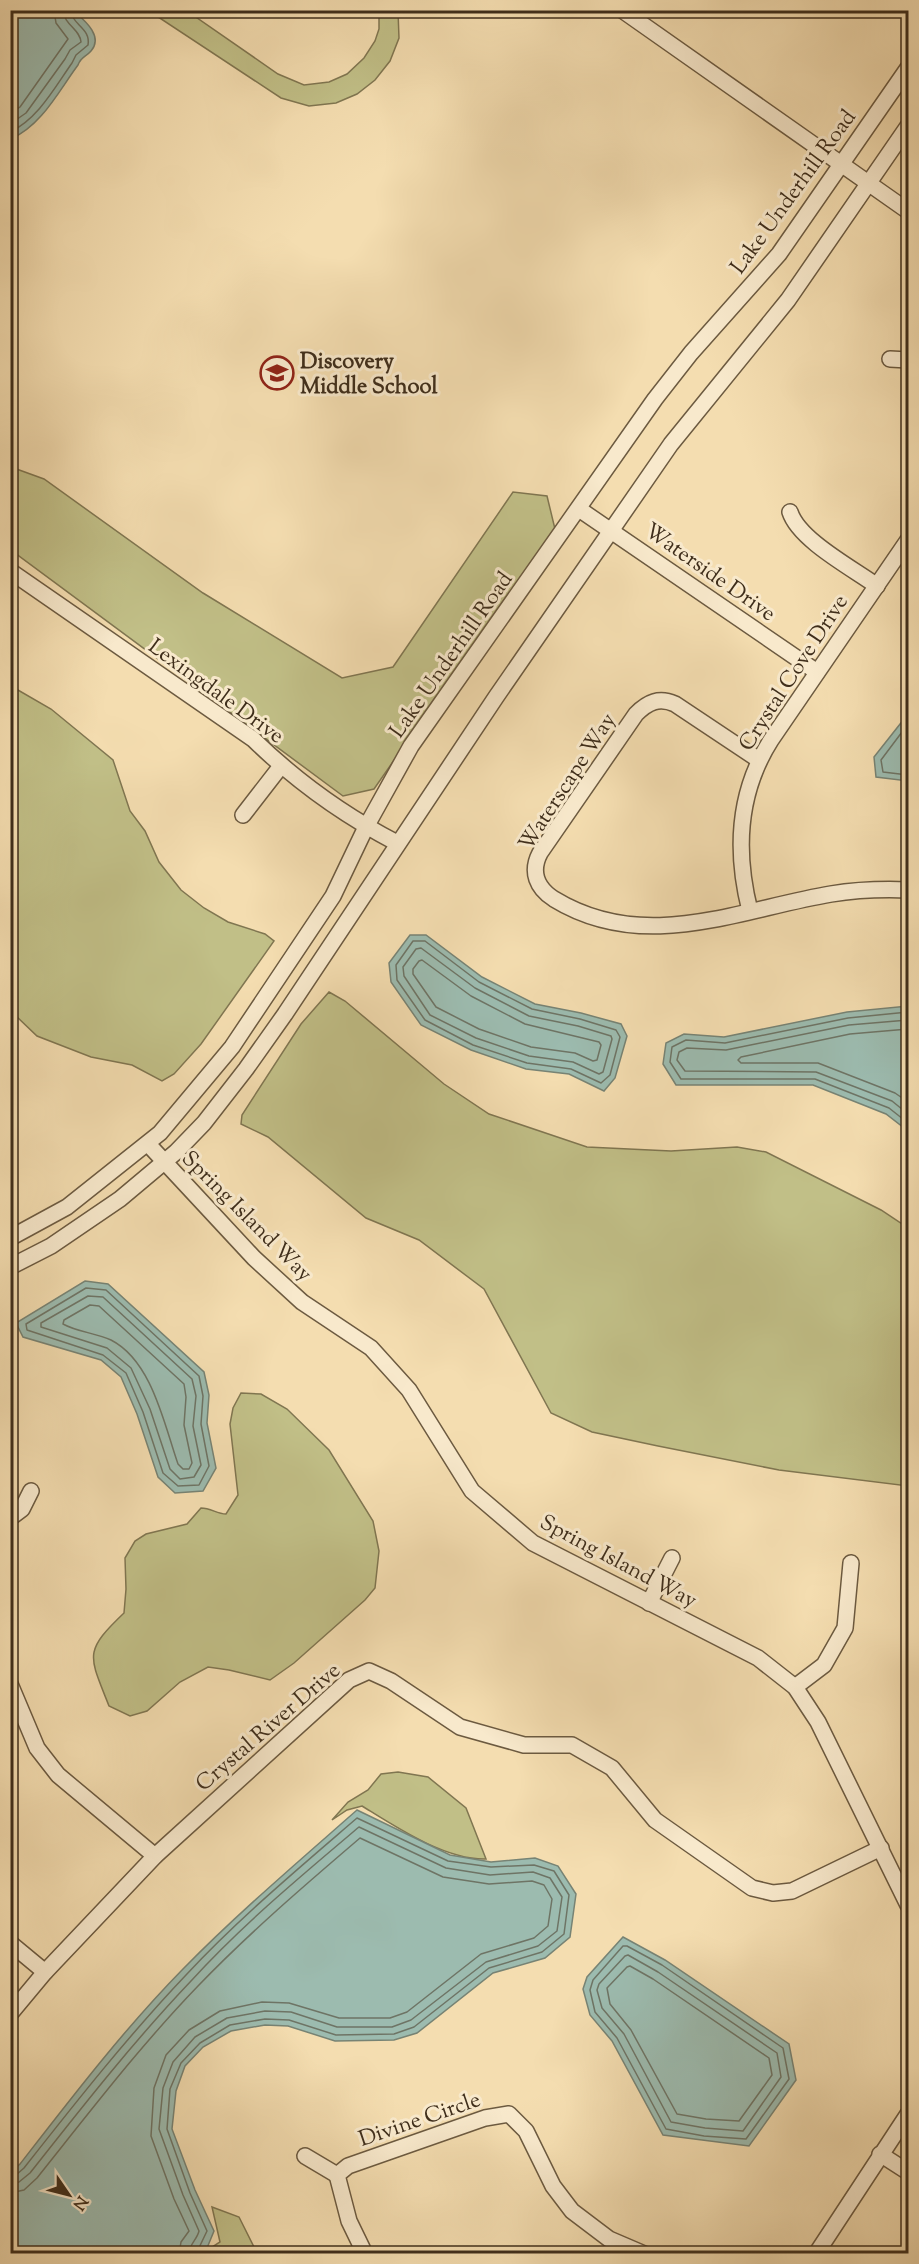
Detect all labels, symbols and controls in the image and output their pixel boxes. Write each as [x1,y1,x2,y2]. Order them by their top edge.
street label: Lake Underhill Road [724,104,865,282]
place label: Discovery Middle School [300,347,438,404]
school or university icon: Discovery Middle School [259,355,295,391]
street label: Waterside Drive [637,516,782,631]
street label: Lake Underhill Road [383,566,522,746]
street label: Crystal Cove Drive [732,589,857,758]
street label: Lexingdale Drive [141,632,290,753]
street label: Waterscape Way [512,707,625,858]
street label: Spring Island Way [173,1144,319,1290]
street label: Spring Island Way [533,1508,702,1618]
street label: Crystal River Drive [190,1656,348,1800]
street label: Divine Circle [355,2085,485,2157]
north arrow [39,2165,99,2225]
text: N [66,2190,92,2214]

